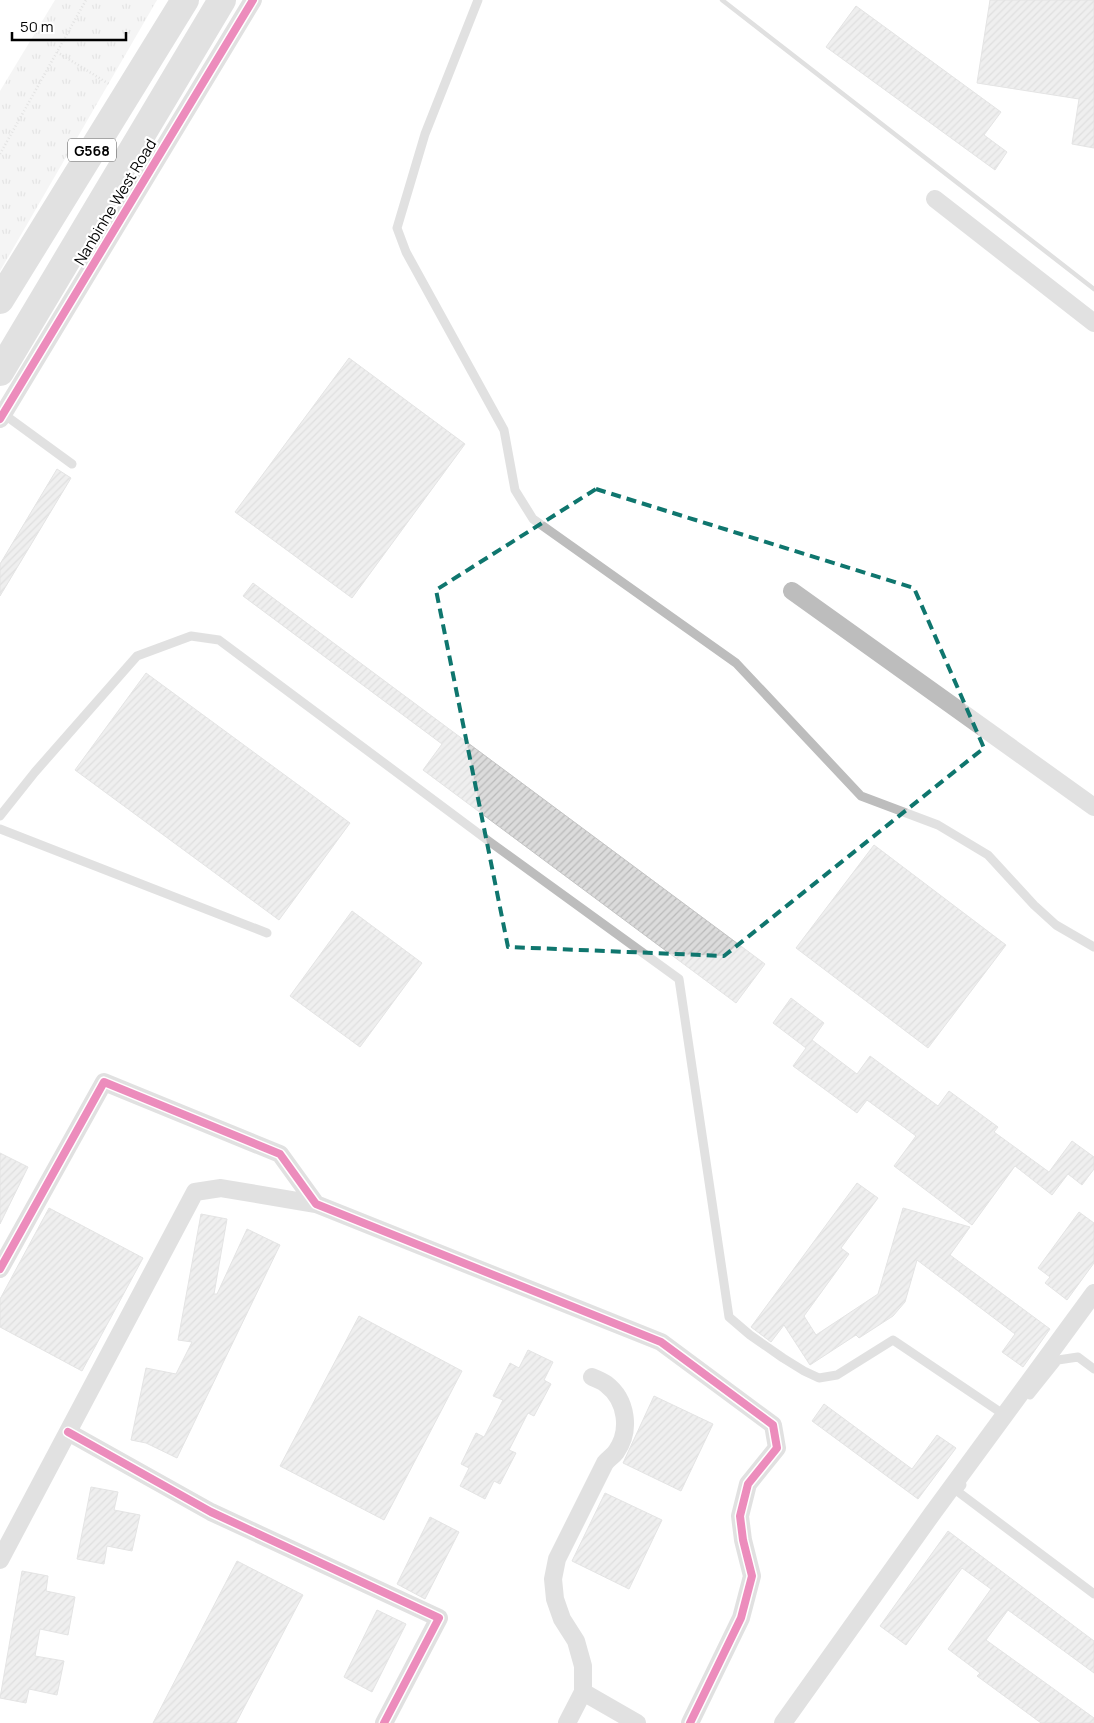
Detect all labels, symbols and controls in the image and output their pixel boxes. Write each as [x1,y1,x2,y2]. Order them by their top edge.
scale bar [12,10,126,42]
text: 50 m [20,16,54,37]
street label: Nanbinhe West Road [69,135,161,269]
road number: G568 [68,138,116,162]

